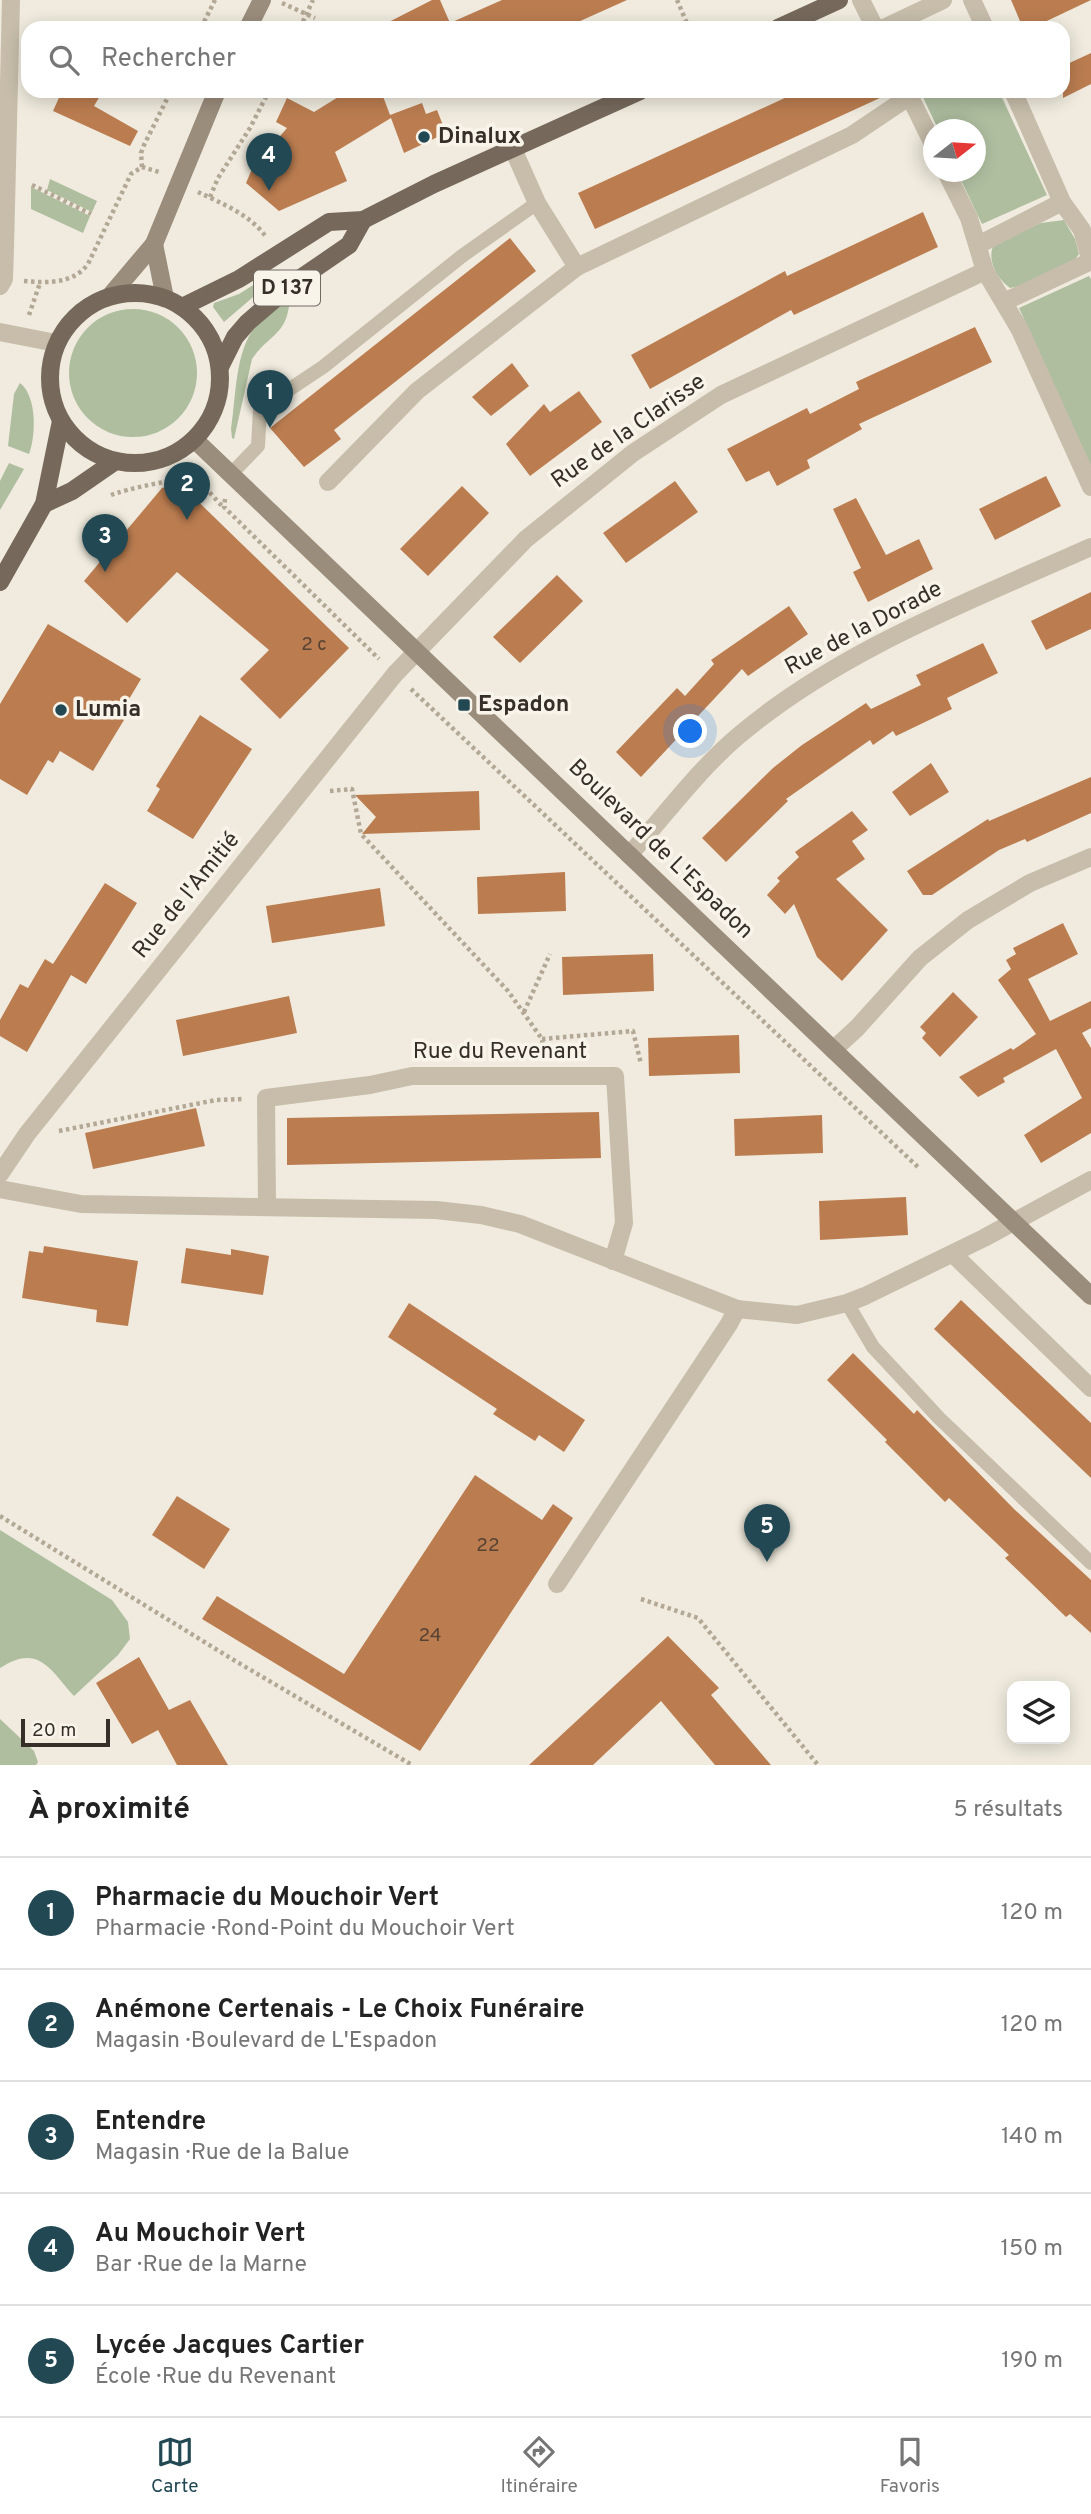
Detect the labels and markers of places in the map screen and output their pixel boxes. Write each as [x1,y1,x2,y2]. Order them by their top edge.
place label: Dinalux [438,123,521,152]
marker: Dinalux [416,129,432,145]
pin: 4 [246,133,292,191]
pin: 1 [247,370,293,428]
pin: 2 [164,462,210,520]
pin: 3 [82,514,128,572]
place label: Espadon [478,691,569,720]
place label: Lumia [75,696,141,725]
marker: Espadon [456,697,472,713]
marker: Lumia [53,702,69,718]
pin: 5 [744,1504,790,1562]

